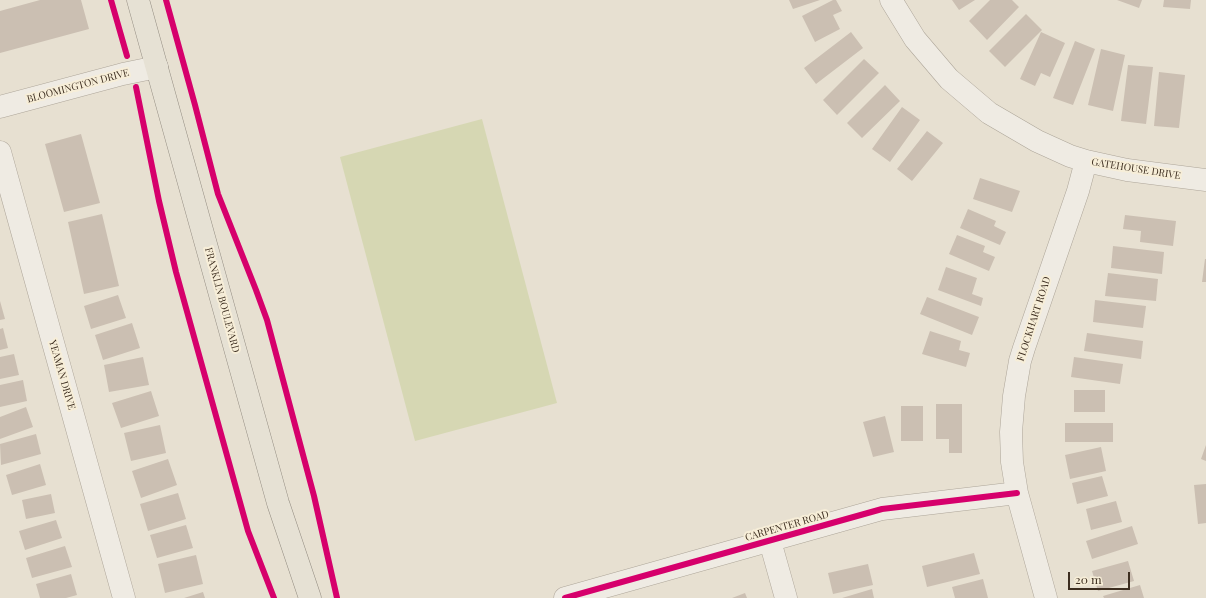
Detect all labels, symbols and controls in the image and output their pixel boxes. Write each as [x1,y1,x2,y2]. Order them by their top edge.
street label: BLOOMINGTON DRIVE [26,67,130,105]
street label: GATEHOUSE DRIVE [1091,156,1181,182]
street label: FRANKLIN BOULEVARD [202,246,242,354]
street label: FLOCKHART ROAD [1015,275,1053,363]
street label: YEAMAN DRIVE [46,339,78,411]
street label: CARPENTER ROAD [744,508,830,544]
scale bar [1070,564,1132,590]
text: 20 m [1075,571,1102,587]

